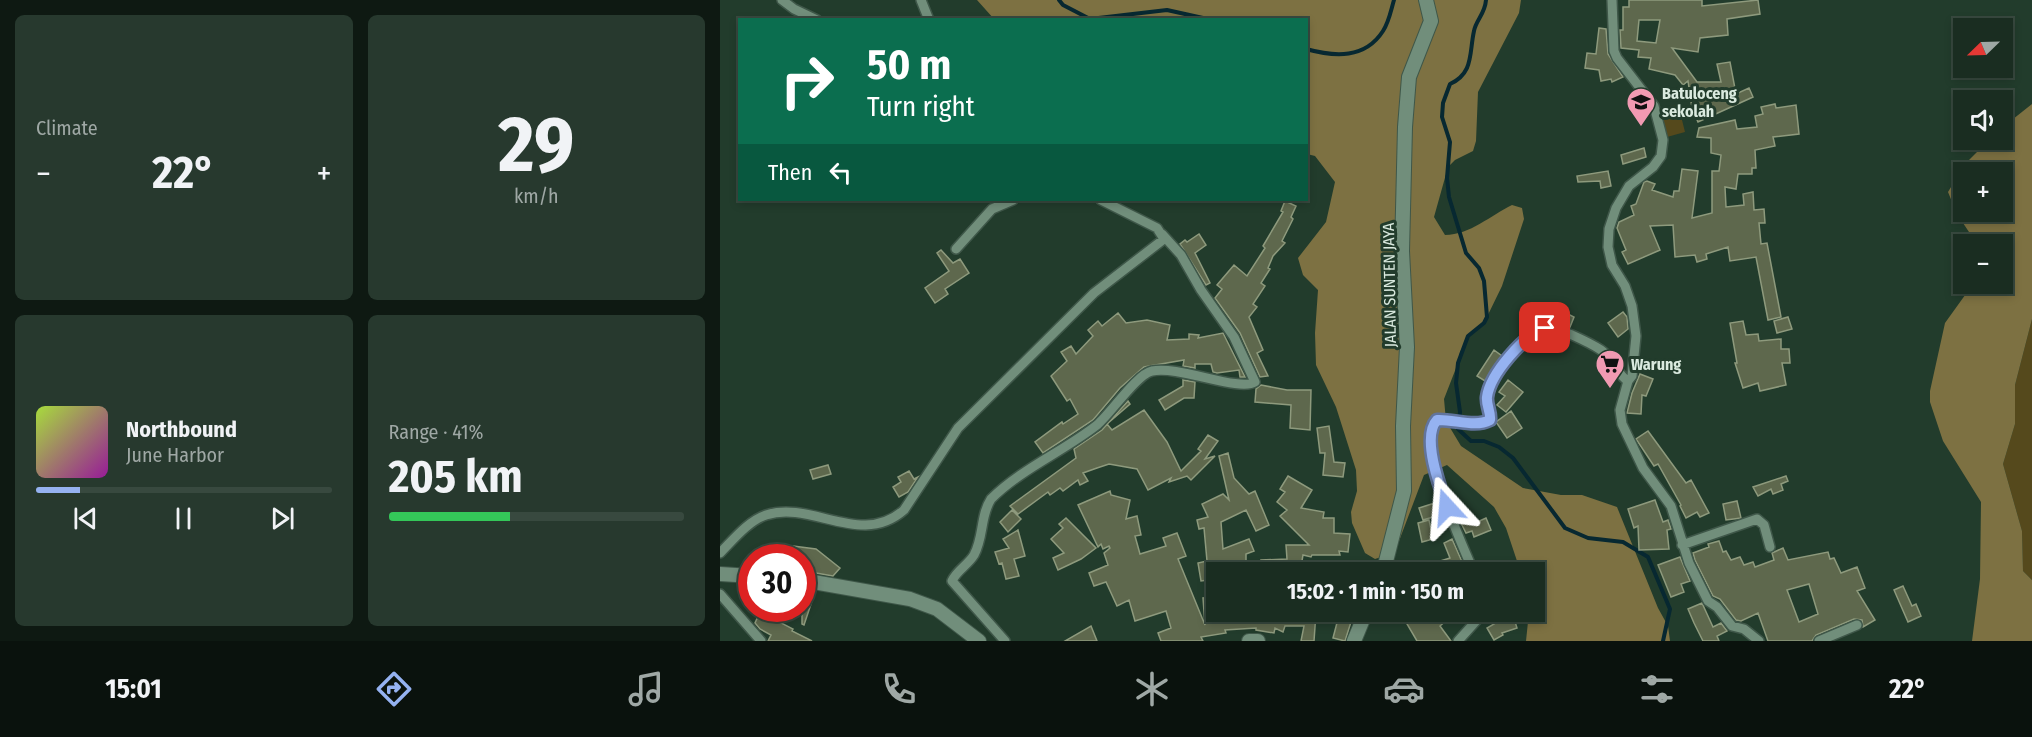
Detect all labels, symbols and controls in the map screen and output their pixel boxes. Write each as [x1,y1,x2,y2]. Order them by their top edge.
north arrow [1953,18,2013,78]
map controls [1953,18,2013,294]
text: 50 m [867,40,951,90]
icon: right [768,42,846,120]
place label: Batuloceng sekolah [1662,84,1737,121]
school or university icon: Batuloceng sekolah [1625,86,1657,128]
button: sound [1953,90,2013,150]
text: Turn right [867,91,975,123]
text: 29 [498,98,574,192]
text: Climate [36,116,98,140]
text: 22° [152,146,215,200]
text: − [36,154,51,194]
text: + [316,154,332,194]
icon: left [824,156,857,189]
text: Then [768,159,812,186]
button: + [1953,162,2013,222]
text: km/h [514,184,559,208]
street label: JALAN SUNTEN JAYA [1379,222,1400,348]
button: − [1953,234,2013,294]
pin [1519,302,1570,353]
icon: arrive [1528,311,1561,344]
supermarket icon: Warung [1594,348,1626,390]
place label: Warung [1631,355,1681,374]
text: Northbound [126,416,237,443]
text: Range · 41% [389,420,484,444]
text: June Harbor [126,443,224,467]
text: 205 km [389,450,523,504]
position arrow [1415,475,1479,539]
icon: previous [69,502,102,535]
icon: pause [167,502,200,535]
icon: next [266,502,299,535]
speed limit sign: 30 [738,544,816,622]
text: 15:02 · 1 min · 150 m [1287,578,1464,605]
icon: directions [373,668,415,710]
icon: music [625,668,667,710]
icon: phone [878,668,920,710]
icon: climate [1131,668,1173,710]
icon: car [1383,668,1425,710]
icon: filters [1636,668,1678,710]
text: 15:01 [105,673,162,705]
text: 22° [1889,673,1927,705]

